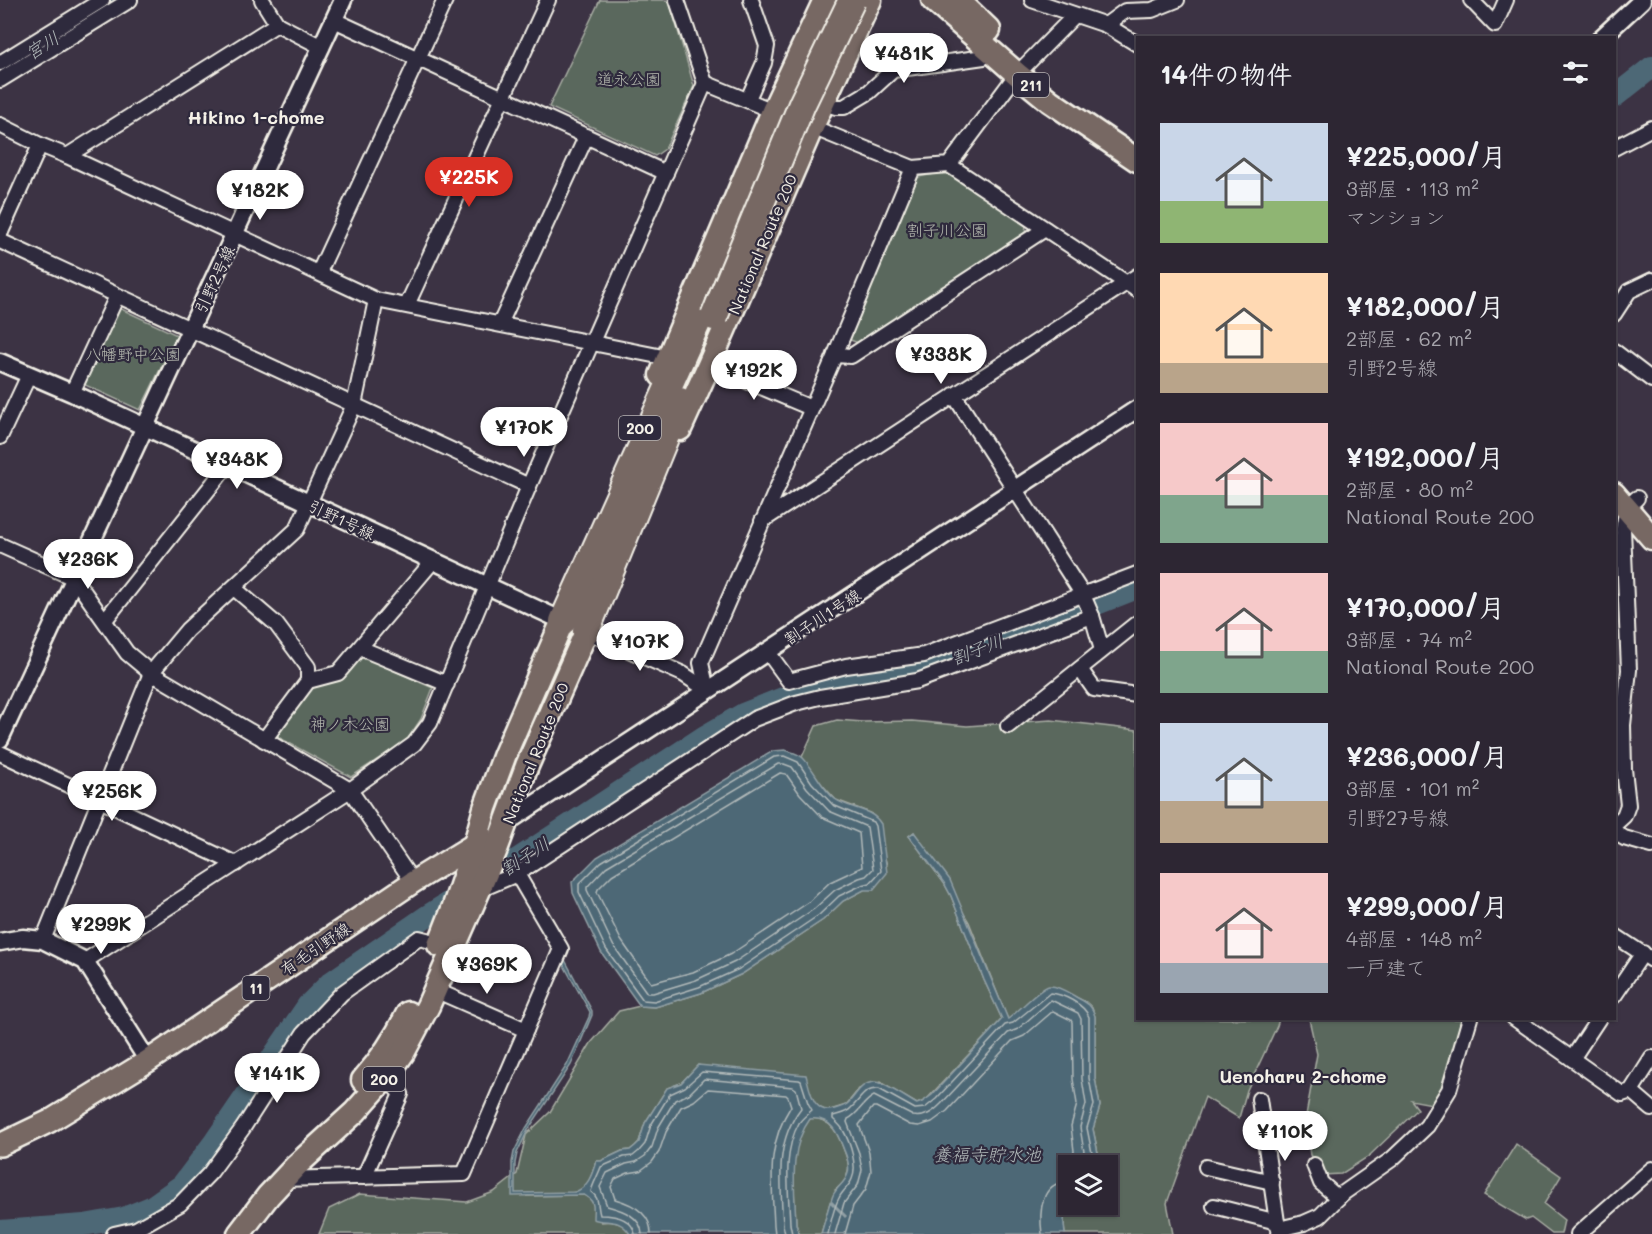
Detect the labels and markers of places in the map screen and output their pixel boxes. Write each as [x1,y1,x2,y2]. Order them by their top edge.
pin: ¥481K [862,33,946,84]
pin: ¥225K [427,157,511,208]
pin: ¥182K [218,170,302,221]
pin: ¥338K [899,334,983,385]
pin: ¥192K [712,350,796,401]
pin: ¥170K [482,407,566,458]
pin: ¥348K [195,439,279,490]
pin: ¥236K [46,539,130,590]
pin: ¥107K [598,621,682,672]
pin: ¥256K [70,771,154,822]
pin: ¥299K [59,904,143,955]
pin: ¥369K [445,944,529,995]
pin: ¥141K [235,1053,319,1104]
pin: ¥110K [1243,1111,1327,1162]

